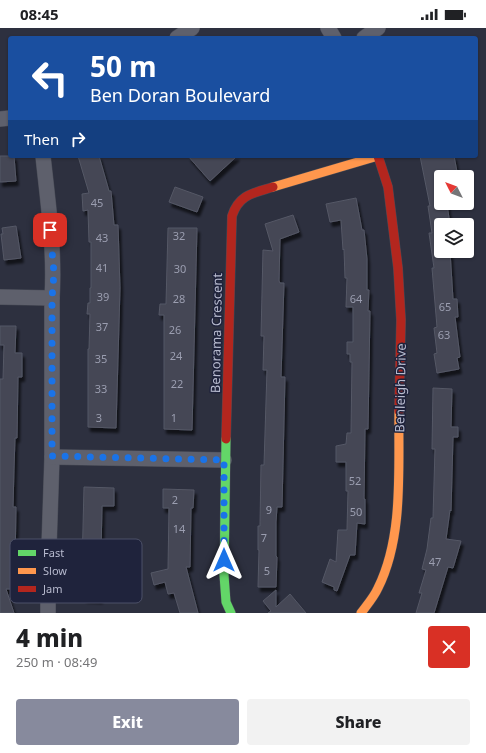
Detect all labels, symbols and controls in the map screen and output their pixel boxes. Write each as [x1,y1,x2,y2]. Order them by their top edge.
text: 08:45 [20,4,59,24]
text: 50 m [90,47,157,85]
icon: left [24,52,76,104]
text: Ben Doran Boulevard [90,83,270,107]
icon: right [67,128,89,150]
text: Then [24,129,59,149]
north arrow [434,170,474,210]
map controls [434,170,474,258]
house number: 45 [91,195,103,210]
pin [33,213,67,247]
button: layers [434,218,474,258]
icon: arrive [39,219,61,241]
house number: 32 [173,228,185,243]
house number: 43 [96,230,108,245]
house number: 41 [96,260,108,275]
house number: 30 [174,261,186,276]
street label: Benorama Crescent [206,273,226,393]
house number: 39 [97,289,109,304]
house number: 28 [173,291,185,306]
house number: 64 [350,291,363,306]
house number: 65 [439,299,451,314]
house number: 37 [96,319,108,334]
house number: 26 [169,322,181,337]
house number: 63 [438,327,450,342]
street label: Benleigh Drive [390,343,410,433]
house number: 24 [170,348,183,363]
house number: 35 [95,351,107,366]
house number: 22 [171,376,183,391]
house number: 33 [95,381,107,396]
house number: 3 [96,410,102,425]
house number: 1 [171,410,177,425]
house number: 52 [349,473,361,488]
house number: 2 [172,492,178,507]
house number: 9 [266,502,272,517]
house number: 50 [350,504,362,519]
house number: 14 [173,521,186,536]
house number: 7 [261,530,267,545]
legend [10,539,142,603]
position arrow [203,539,245,581]
text: Fast [43,545,64,560]
house number: 47 [429,554,441,569]
text: Slow [43,563,67,578]
house number: 5 [264,563,270,578]
text: Jam [42,581,62,596]
text: 4 min [16,621,83,654]
button: close [428,626,470,668]
text: 250 m · 08:49 [16,653,97,671]
button: Exit [16,699,239,745]
button: Share [247,699,470,745]

